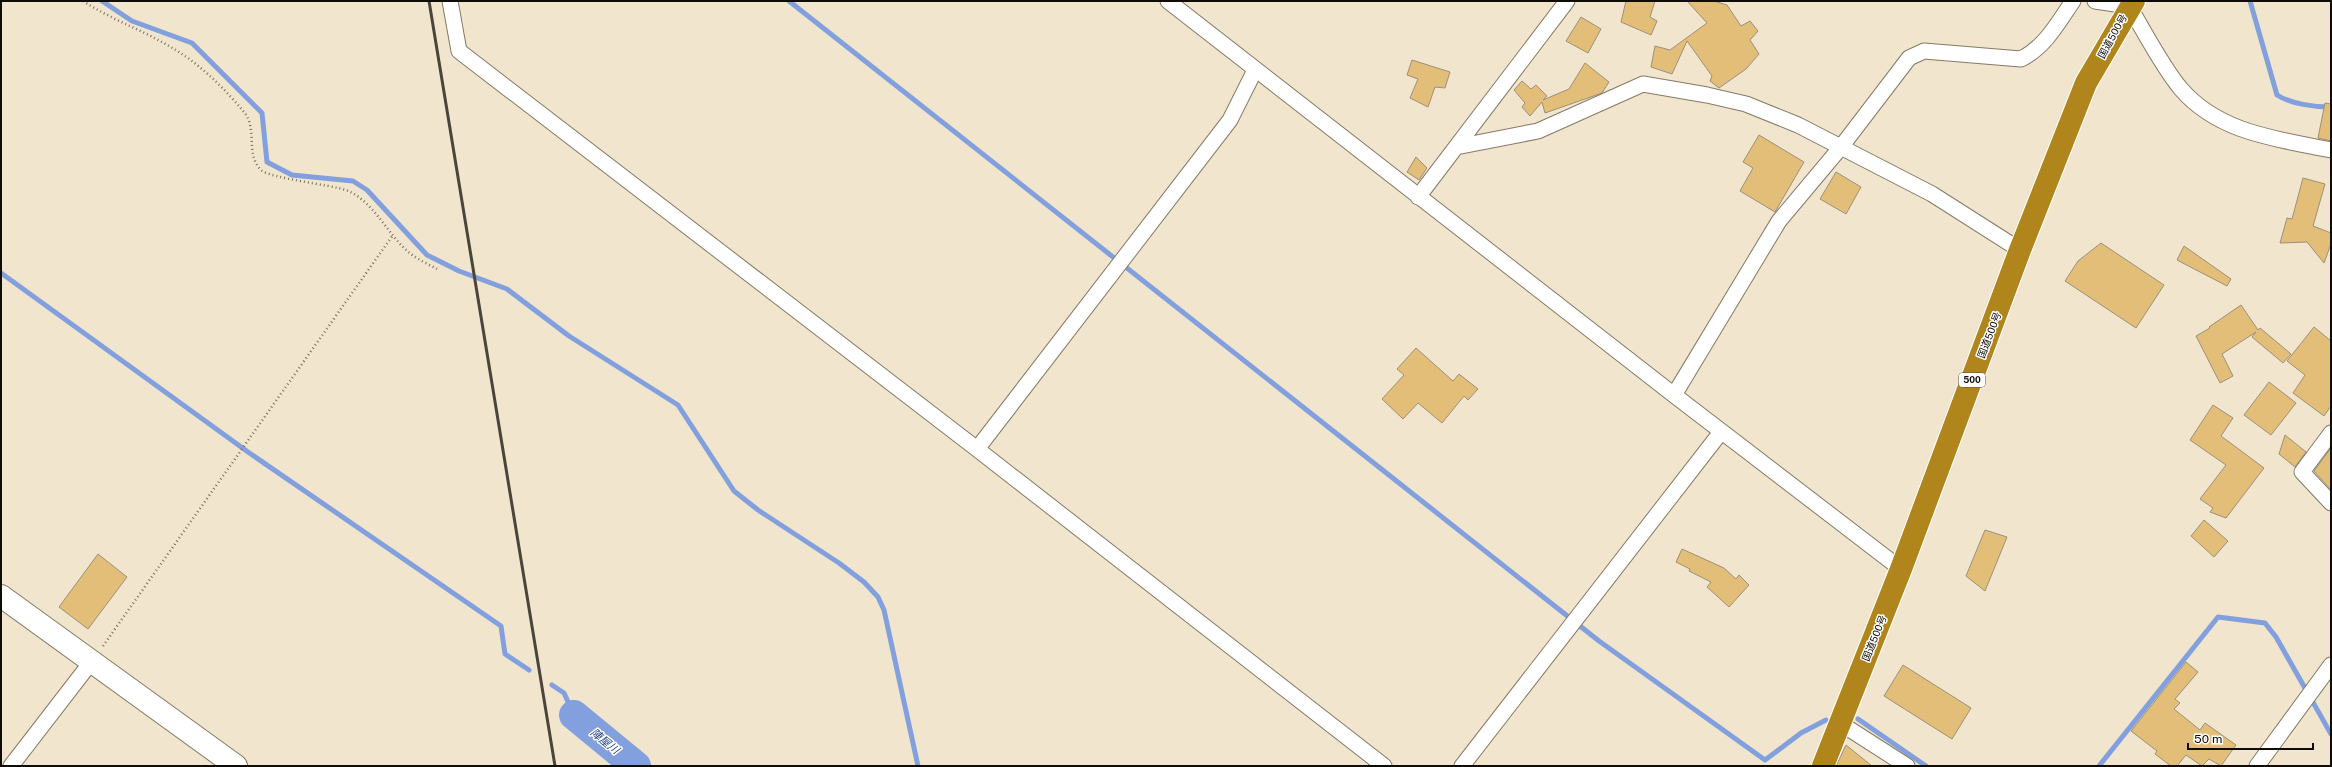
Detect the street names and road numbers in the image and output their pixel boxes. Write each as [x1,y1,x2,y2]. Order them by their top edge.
street label: 国道500号 [2095,12,2129,60]
street label: 国道500号 [1975,310,2003,360]
road number: 500 [1959,373,1985,387]
street label: 国道500号 [1859,613,1889,663]

